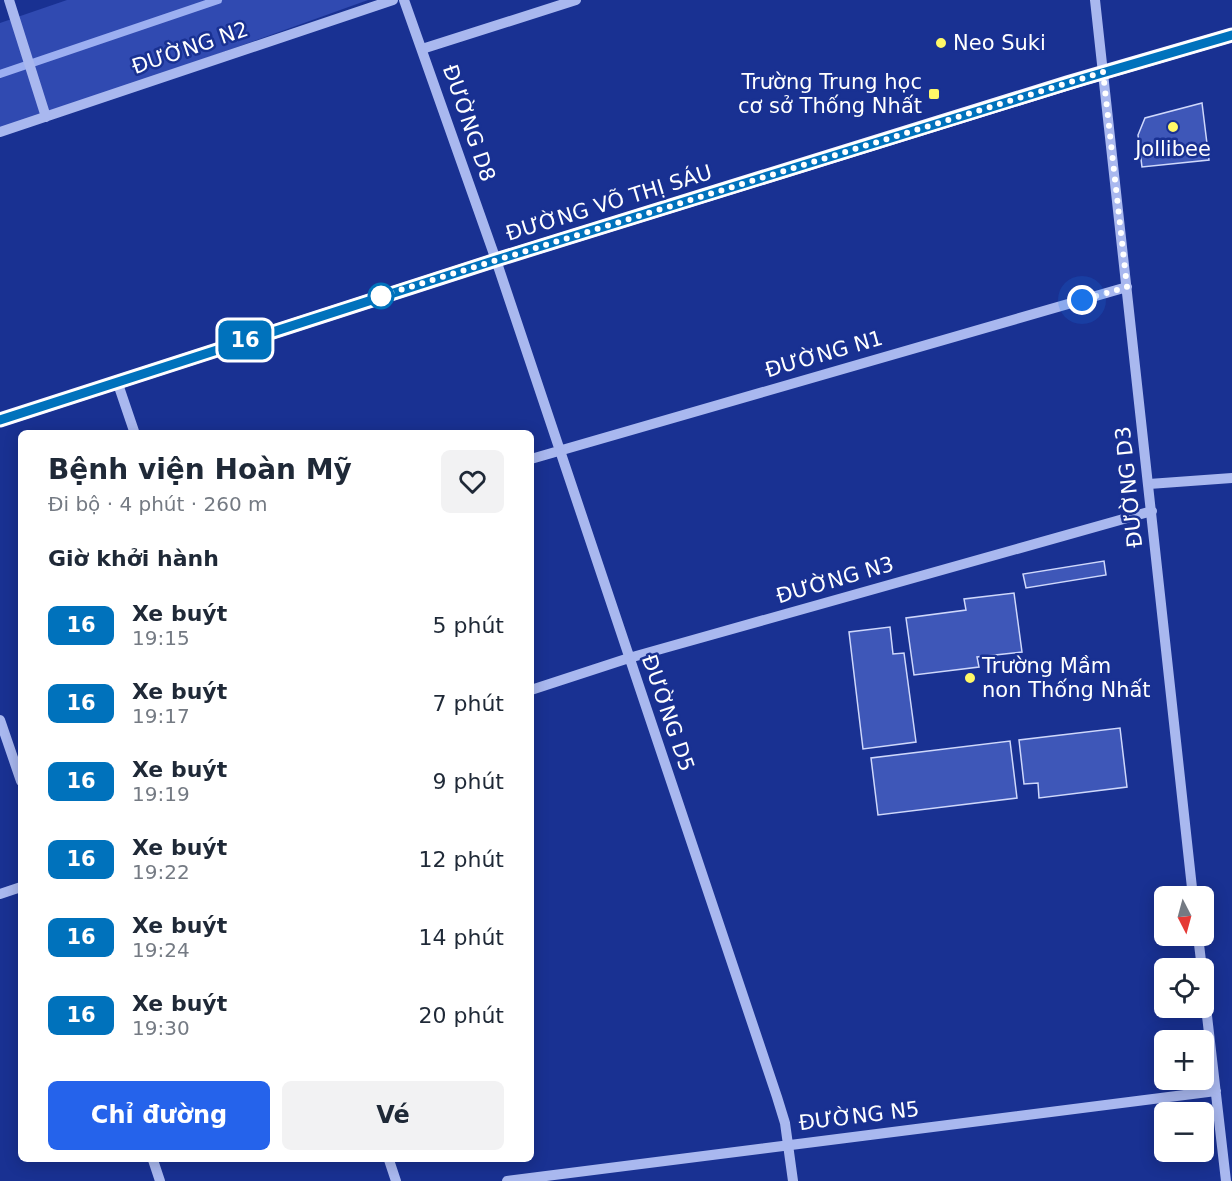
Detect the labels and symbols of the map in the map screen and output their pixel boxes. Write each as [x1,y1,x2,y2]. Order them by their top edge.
street label: ĐƯỜNG N2 [128,16,251,79]
place label: Neo Suki [953,31,1046,55]
marker: Neo Suki [934,36,948,50]
street label: ĐƯỜNG D8 [438,61,501,184]
place label: Trường Trung học cơ sở Thống Nhất [738,70,922,118]
marker: Trường Trung học cơ sở Thống Nhất [927,87,941,101]
marker: Jollibee [1166,120,1180,134]
place label: Jollibee [1133,137,1211,161]
street label: ĐƯỜNG VÕ THỊ SÁU [502,158,715,246]
unlabelled marker [368,283,394,309]
your location [1067,285,1097,315]
line badge: 16 [218,320,272,360]
street label: ĐƯỜNG N1 [762,325,886,382]
street label: ĐƯỜNG D3 [1110,425,1147,549]
street label: ĐƯỜNG N3 [773,551,897,608]
street label: ĐƯỜNG D5 [637,651,700,774]
place label: Trường Mầm non Thống Nhất [981,654,1151,702]
marker: Trường Mầm non Thống Nhất [963,671,977,685]
north arrow [1154,886,1214,946]
street label: ĐƯỜNG N5 [797,1096,921,1135]

